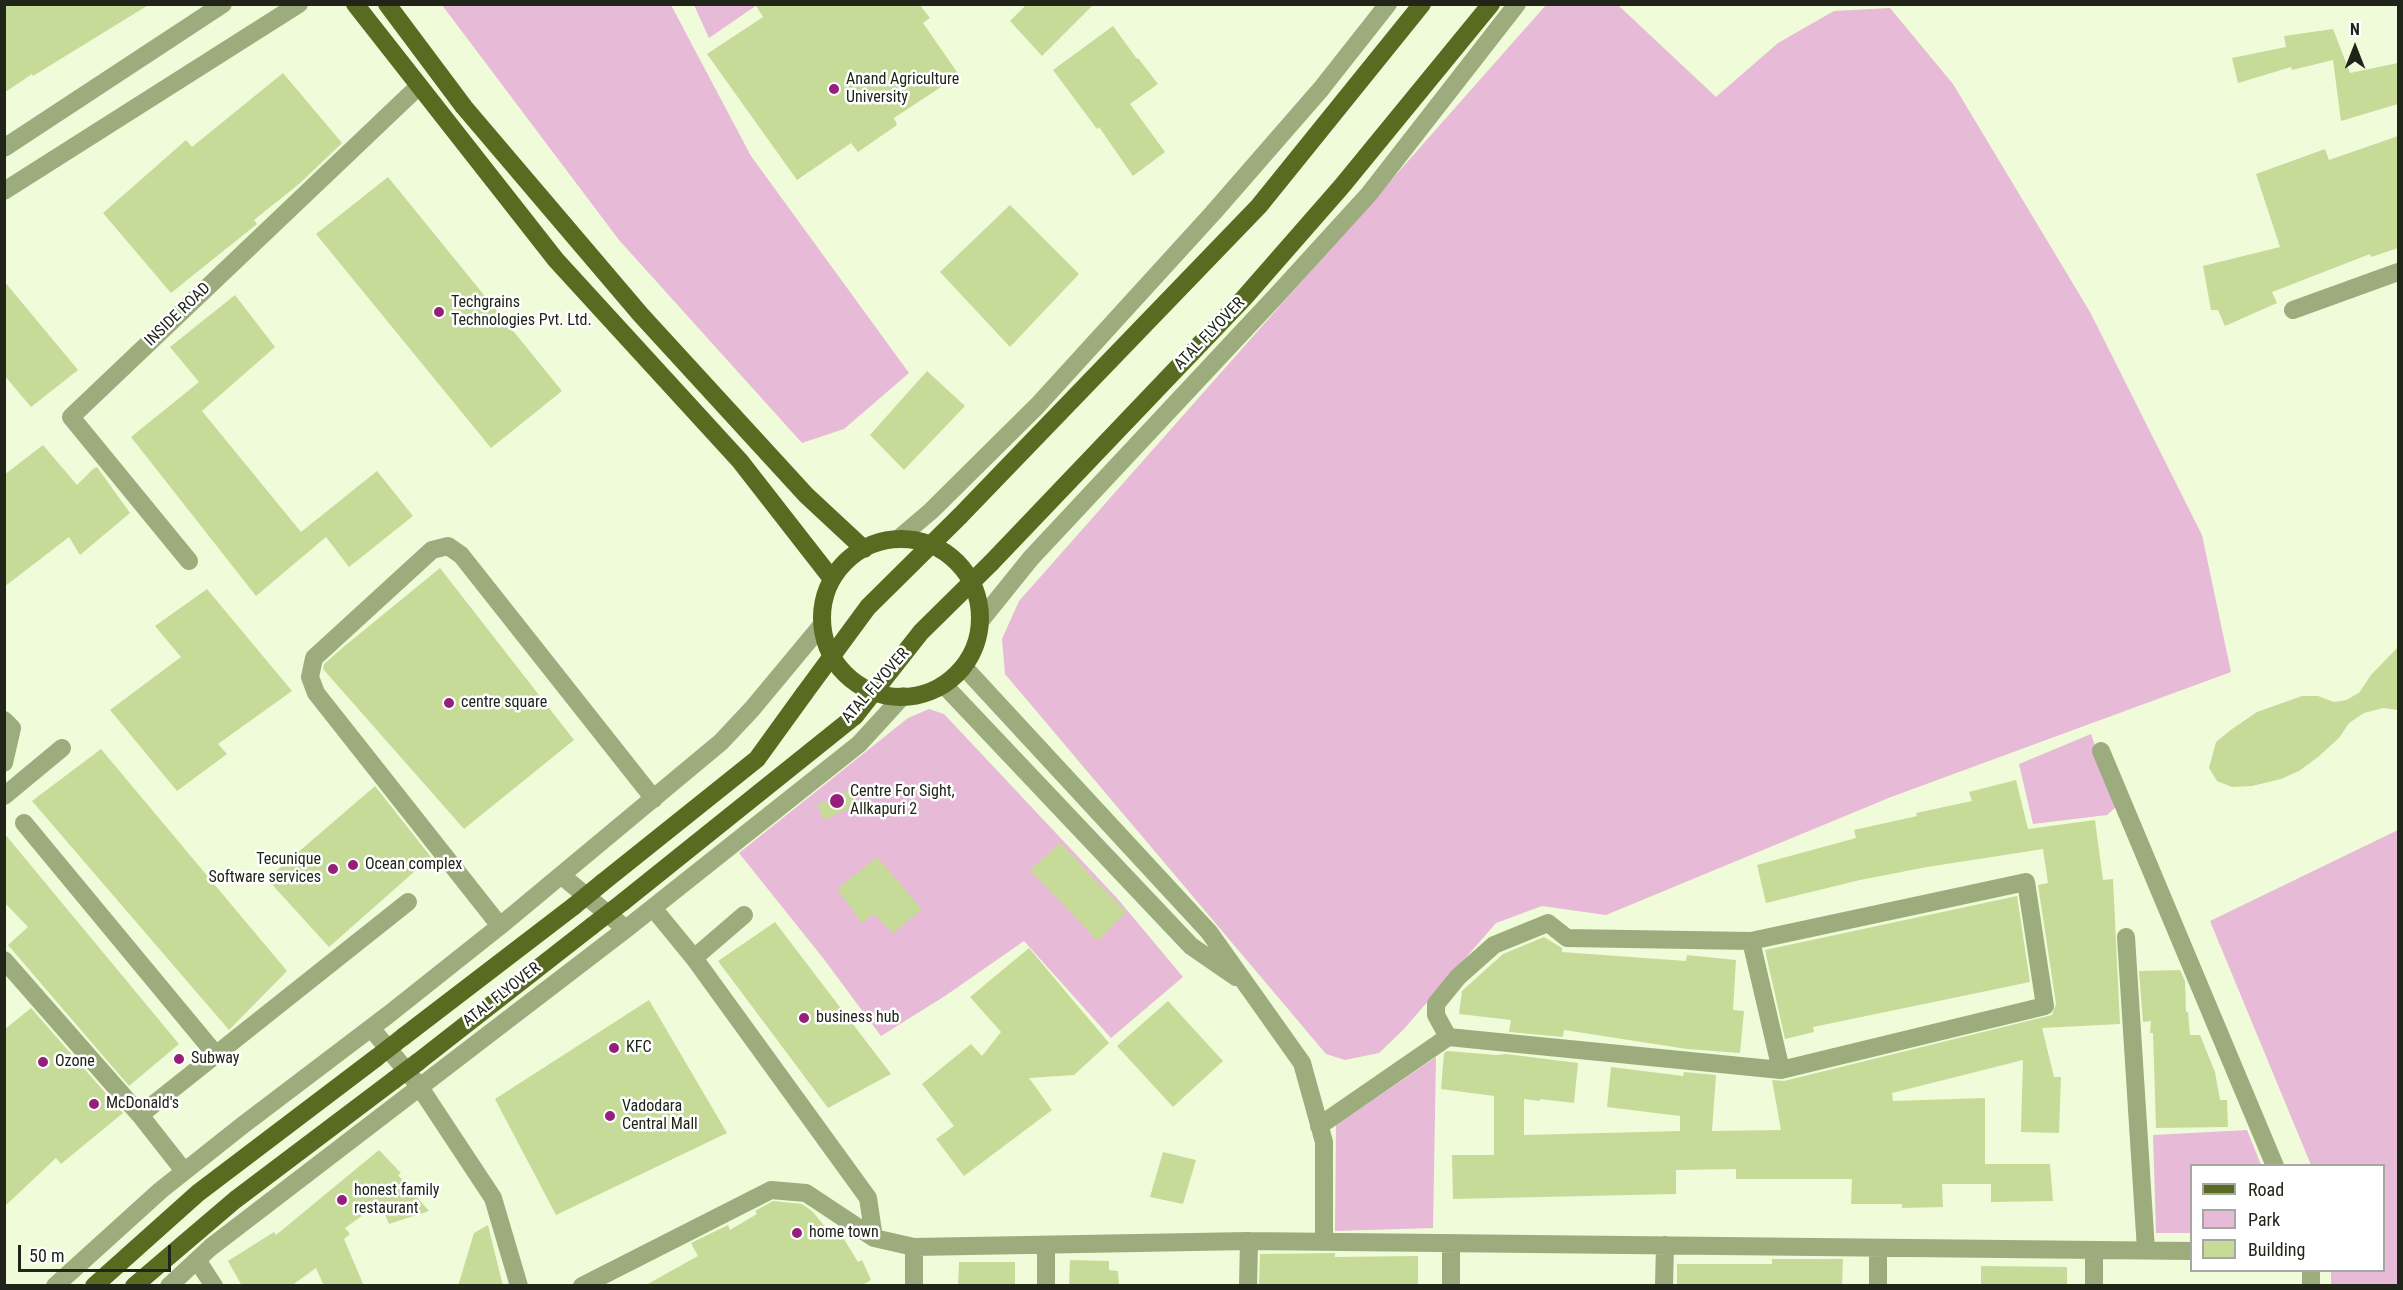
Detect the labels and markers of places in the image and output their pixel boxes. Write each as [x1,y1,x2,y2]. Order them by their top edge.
place label: Anand Agriculture University [846,70,959,108]
marker: Anand Agriculture University [827,82,841,96]
place label: Techgrains Technologies Pvt. Ltd. [451,293,592,331]
marker: Techgrains Technologies Pvt. Ltd. [432,305,446,319]
place label: centre square [461,693,547,713]
marker: centre square [442,696,456,710]
place label: Centre For Sight, Allkapuri 2 [850,782,955,820]
marker: Centre For Sight, Allkapuri 2 [828,792,846,810]
place label: Tecunique Software services [208,850,321,888]
place label: Ocean complex [365,855,462,875]
marker: Ocean complex [346,858,360,872]
marker: Tecunique Software services [326,862,340,876]
place label: business hub [816,1008,899,1028]
marker: business hub [797,1011,811,1025]
place label: KFC [626,1038,651,1058]
marker: KFC [607,1041,621,1055]
place label: Subway [191,1049,240,1069]
place label: Ozone [55,1052,95,1072]
marker: Subway [172,1052,186,1066]
marker: Ozone [36,1055,50,1069]
place label: McDonald's [106,1094,179,1114]
marker: McDonald's [87,1097,101,1111]
place label: Vadodara Central Mall [622,1097,698,1135]
marker: Vadodara Central Mall [603,1109,617,1123]
place label: honest family restaurant [354,1181,439,1219]
marker: honest family restaurant [335,1193,349,1207]
place label: home town [809,1223,879,1243]
marker: home town [790,1226,804,1240]

